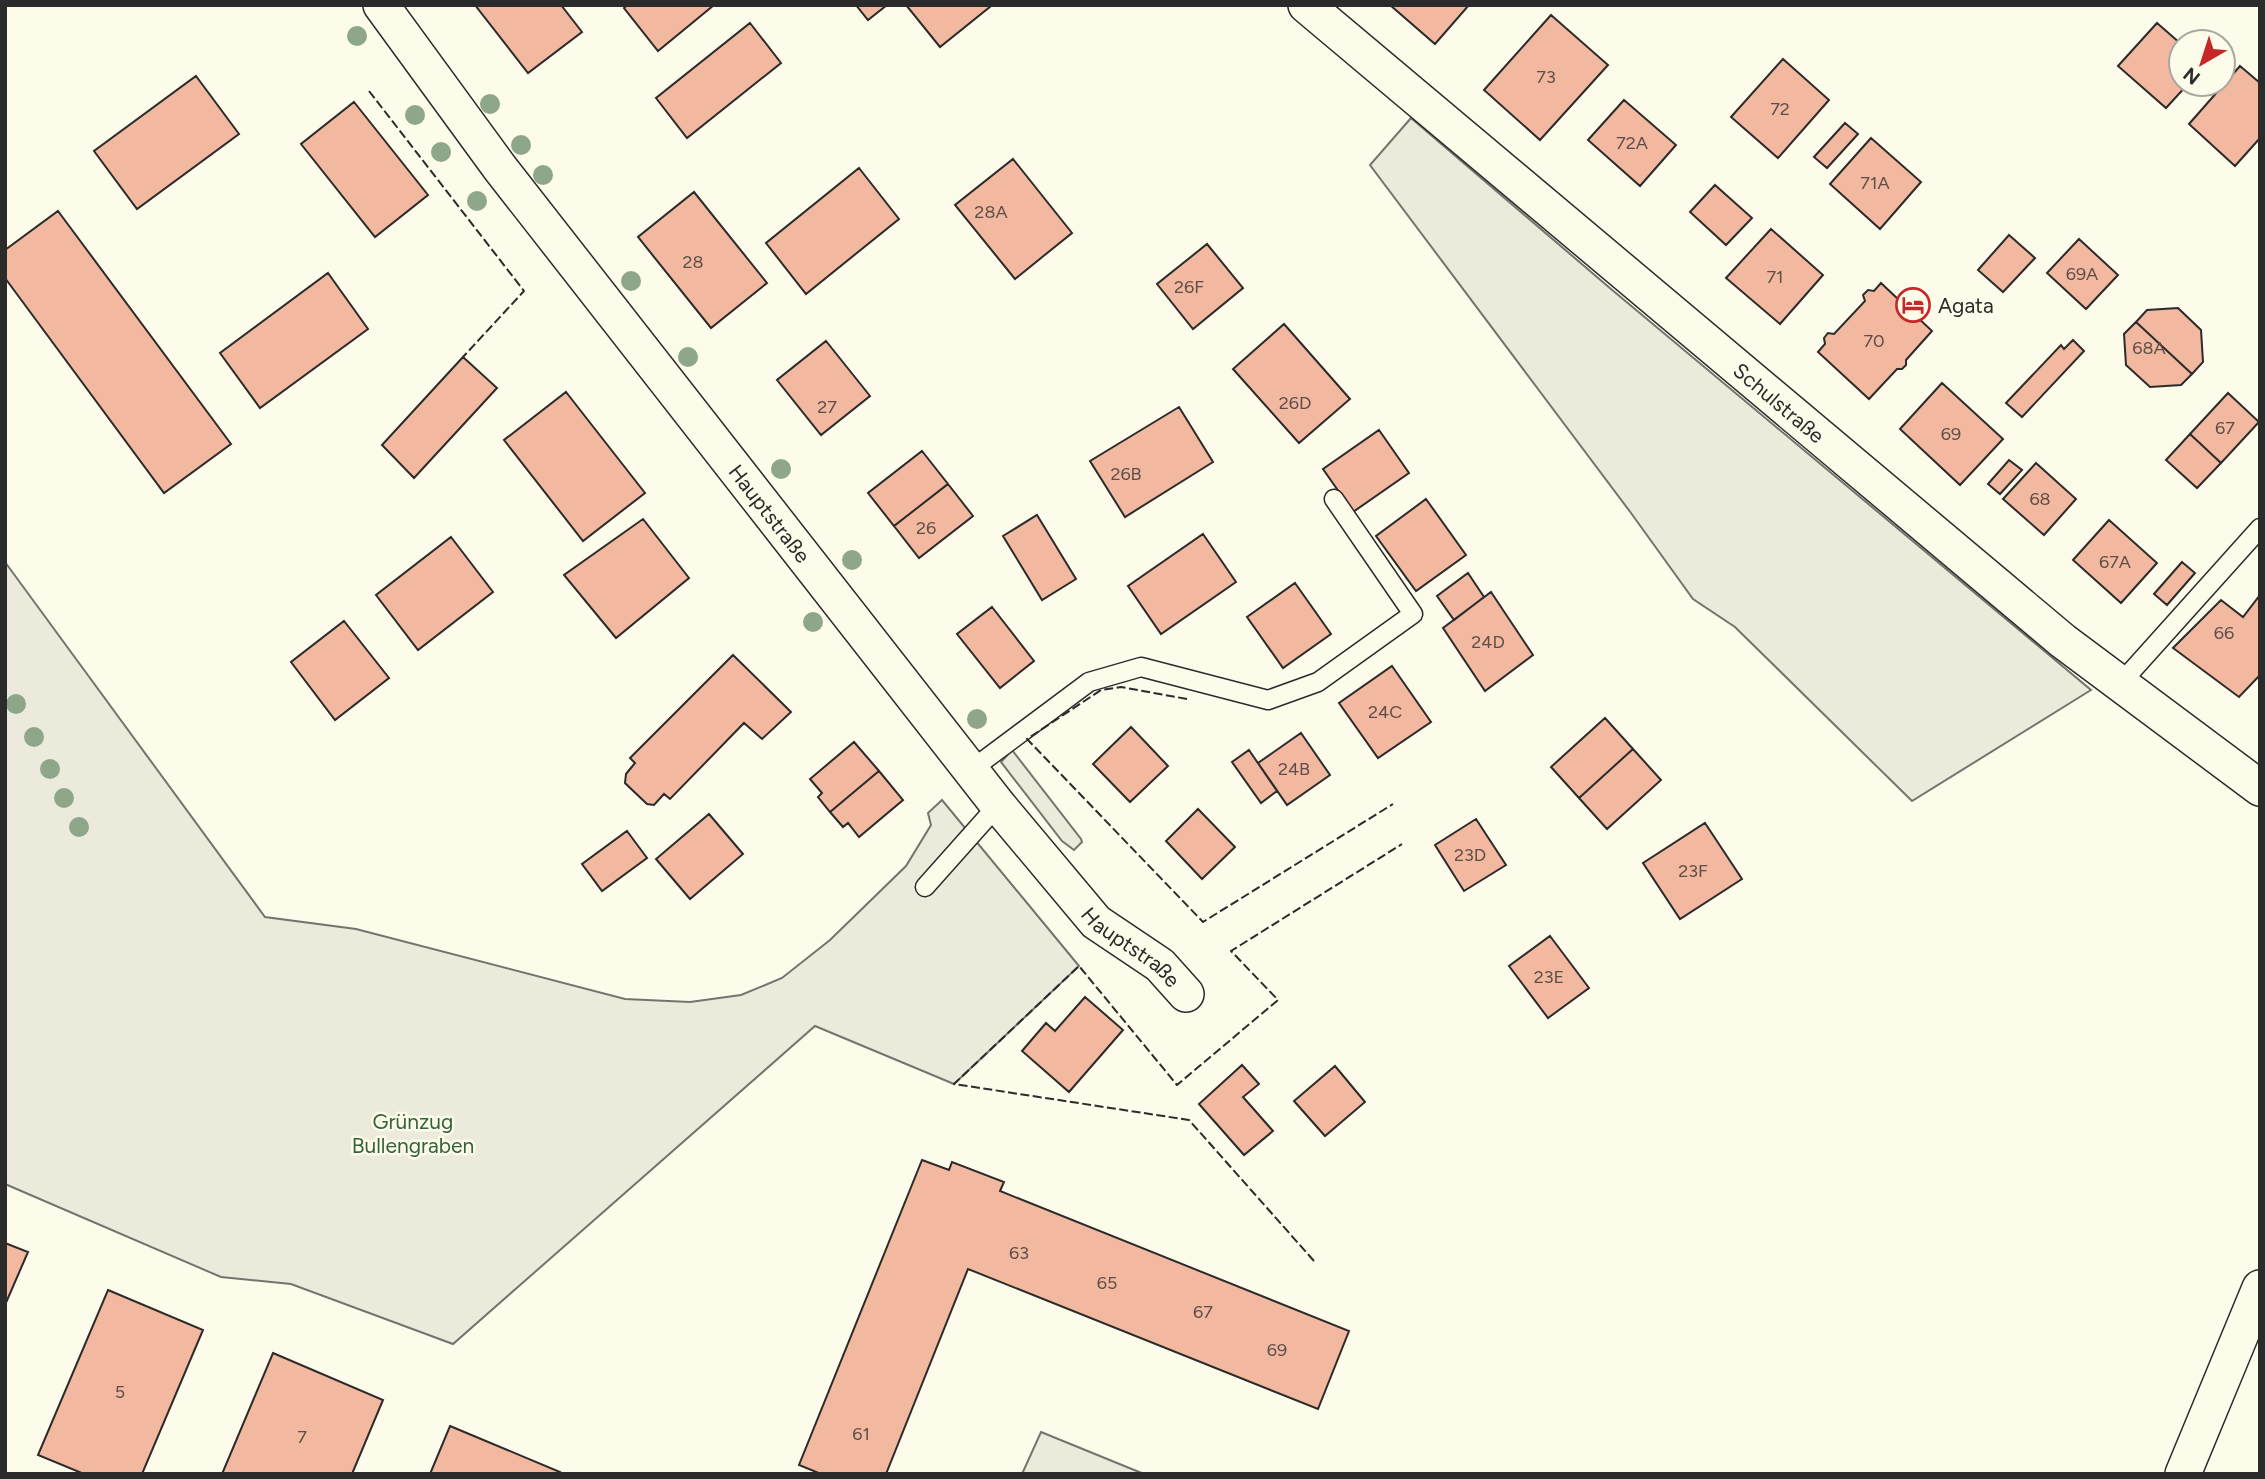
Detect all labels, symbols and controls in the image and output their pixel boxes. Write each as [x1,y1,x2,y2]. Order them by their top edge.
north arrow [2167,28,2237,98]
text: N [2179,62,2205,89]
house number: 73 [1536,66,1556,88]
house number: 72 [1770,98,1790,120]
house number: 72A [1616,132,1648,154]
house number: 71A [1860,172,1890,194]
house number: 28A [974,201,1008,223]
house number: 28 [682,251,704,273]
house number: 69A [2066,263,2098,285]
house number: 71 [1766,266,1784,288]
house number: 26F [1174,276,1204,298]
hotel icon: Agata [1894,286,1932,324]
place label: Agata [1938,293,1994,318]
house number: 70 [1863,330,1885,352]
house number: 68A [2132,337,2166,359]
street label: Schulstraße [1729,357,1830,448]
house number: 26D [1279,392,1311,414]
house number: 27 [817,396,837,418]
house number: 67 [2215,417,2235,439]
house number: 69 [1941,423,1961,445]
street label: Hauptstraße [724,459,816,567]
house number: 26B [1110,463,1142,485]
house number: 68 [2029,488,2051,510]
house number: 26 [916,517,936,539]
house number: 67A [2099,551,2131,573]
house number: 66 [2214,622,2234,644]
house number: 24D [1471,631,1505,653]
house number: 24C [1368,701,1402,723]
house number: 24B [1278,758,1310,780]
house number: 23D [1454,844,1486,866]
house number: 23F [1678,860,1708,882]
street label: Hauptstraße [1076,902,1186,992]
house number: 23E [1534,966,1564,988]
park label: Grünzug Bullengraben [352,1109,474,1158]
house number: 63 [1009,1242,1029,1264]
house number: 65 [1097,1272,1117,1294]
house number: 67 [1193,1301,1213,1323]
house number: 69 [1267,1339,1287,1361]
house number: 5 [115,1381,125,1403]
house number: 61 [852,1423,870,1445]
house number: 7 [297,1426,307,1448]

